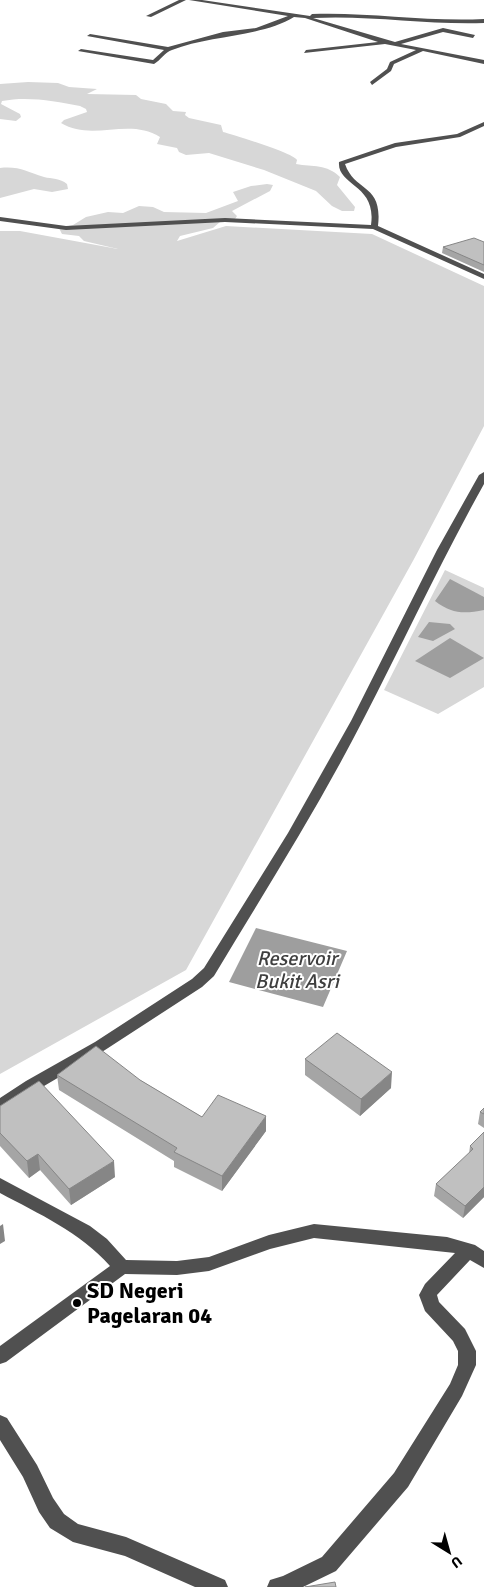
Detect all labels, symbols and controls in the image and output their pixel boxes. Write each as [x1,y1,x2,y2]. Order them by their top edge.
water label: Reservoir Bukit Asri [255,946,340,994]
place label: SD Negeri Pagelaran 04 [87,1277,212,1329]
marker: SD Negeri Pagelaran 04 [71,1297,83,1309]
north arrow [424,1527,474,1577]
text: U [448,1552,465,1572]

